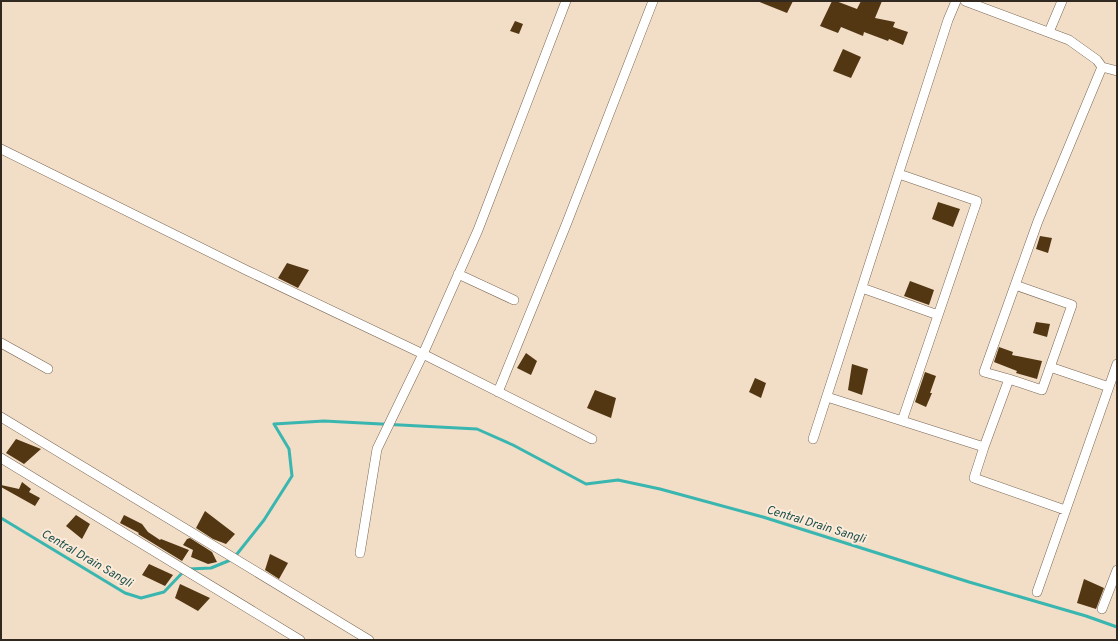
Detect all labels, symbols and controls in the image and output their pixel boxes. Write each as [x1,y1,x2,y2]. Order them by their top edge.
water label: Central Drain Sangli [764,502,868,548]
water label: Central Drain Sangli [38,526,136,592]

